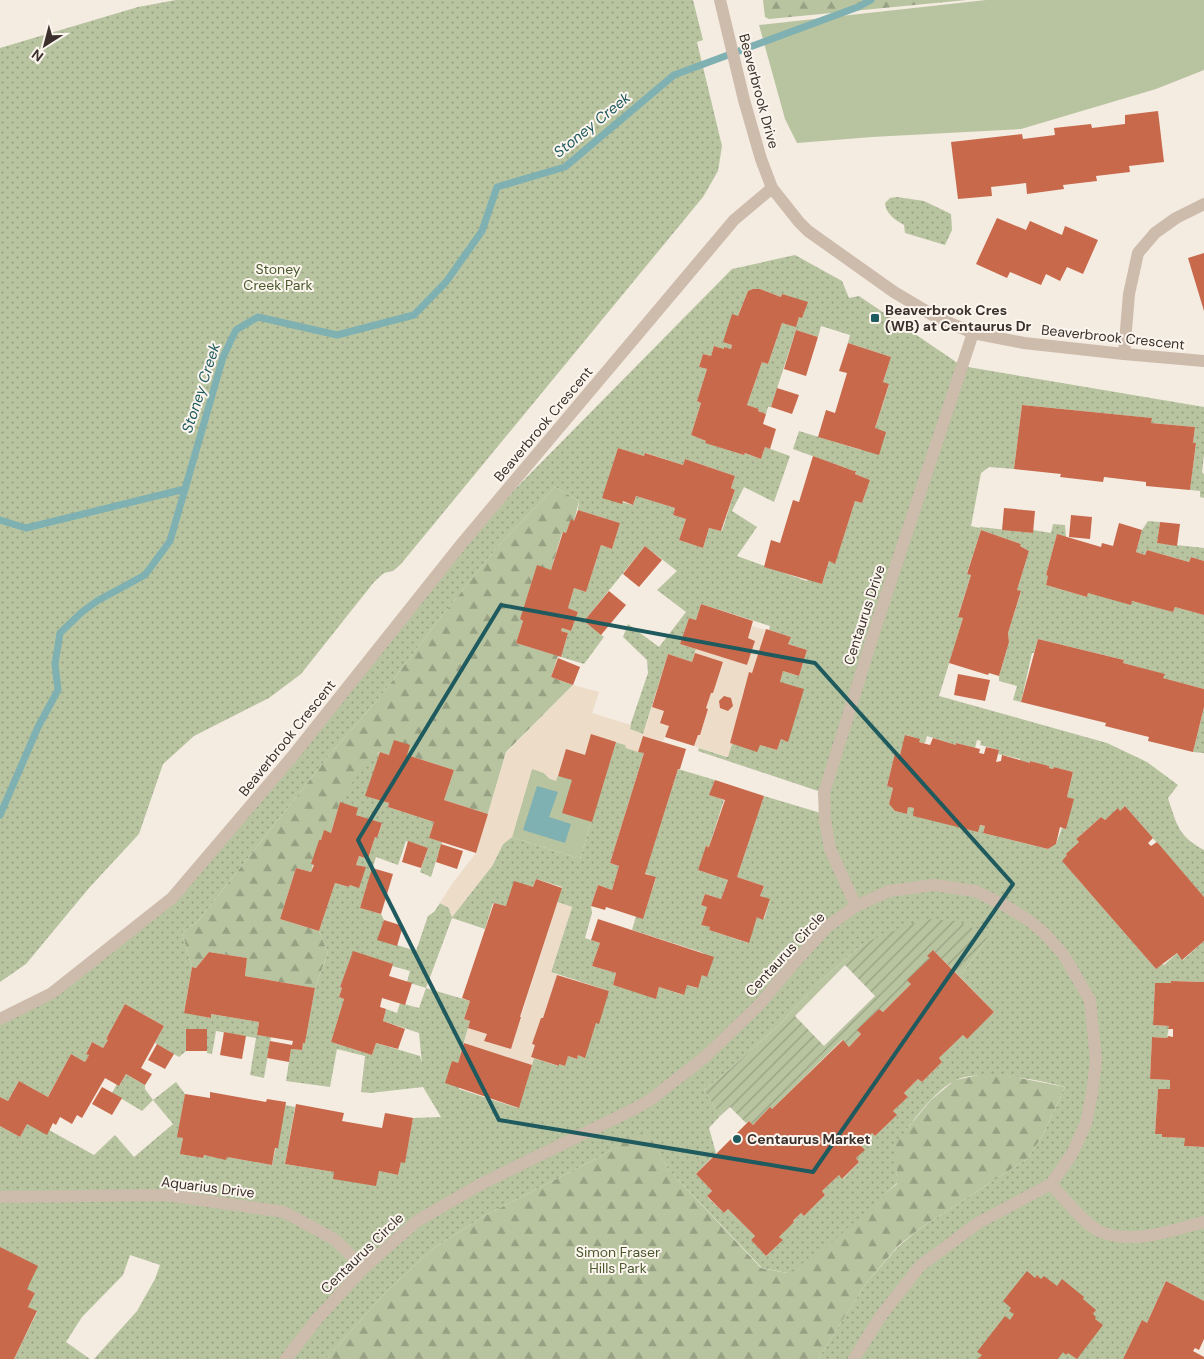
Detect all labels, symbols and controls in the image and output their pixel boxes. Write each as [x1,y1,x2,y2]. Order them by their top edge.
north arrow [20,20,70,70]
street label: Beaverbrook Drive [735,32,783,150]
text: N [28,45,47,66]
water label: Stoney Creek [549,88,635,162]
park label: Stoney Creek Park [243,260,313,294]
place label: Beaverbrook Cres (WB) at Centaurus Dr [885,301,1032,335]
marker: Beaverbrook Cres (WB) at Centaurus Dr [869,312,881,324]
street label: Beaverbrook Crescent [1040,321,1186,353]
water label: Stoney Creek [177,340,225,436]
street label: Beaverbrook Crescent [490,363,596,485]
street label: Centaurus Drive [839,563,889,667]
street label: Beaverbrook Crescent [235,676,339,800]
street label: Centaurus Circle [741,908,829,1000]
place label: Centaurus Market [747,1130,871,1148]
marker: Centaurus Market [731,1133,743,1145]
street label: Aquarius Drive [160,1172,256,1202]
street label: Centaurus Circle [317,1209,407,1297]
park label: Simon Fraser Hills Park [576,1243,660,1277]

